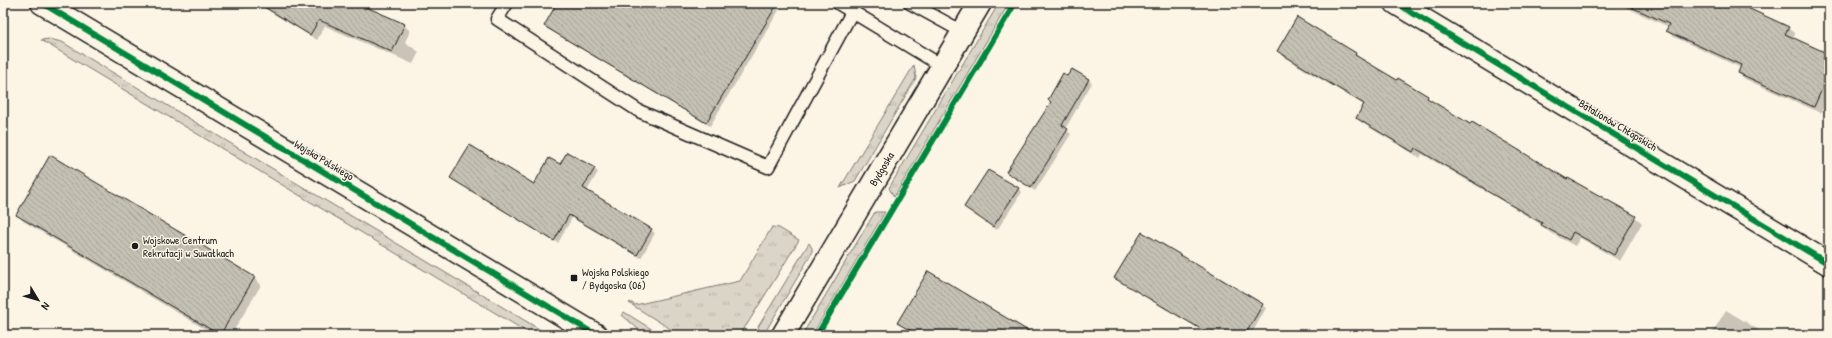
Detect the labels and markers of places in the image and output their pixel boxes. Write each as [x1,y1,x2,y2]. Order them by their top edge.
place label: Wojskowe Centrum Rekrutacji w Suwałkach [143,233,234,260]
marker: Wojskowe Centrum Rekrutacji w Suwałkach [130,241,140,251]
place label: Wojska Polskiego / Bydgoska (06) [582,265,650,292]
marker: Wojska Polskiego / Bydgoska (06) [569,273,579,283]

